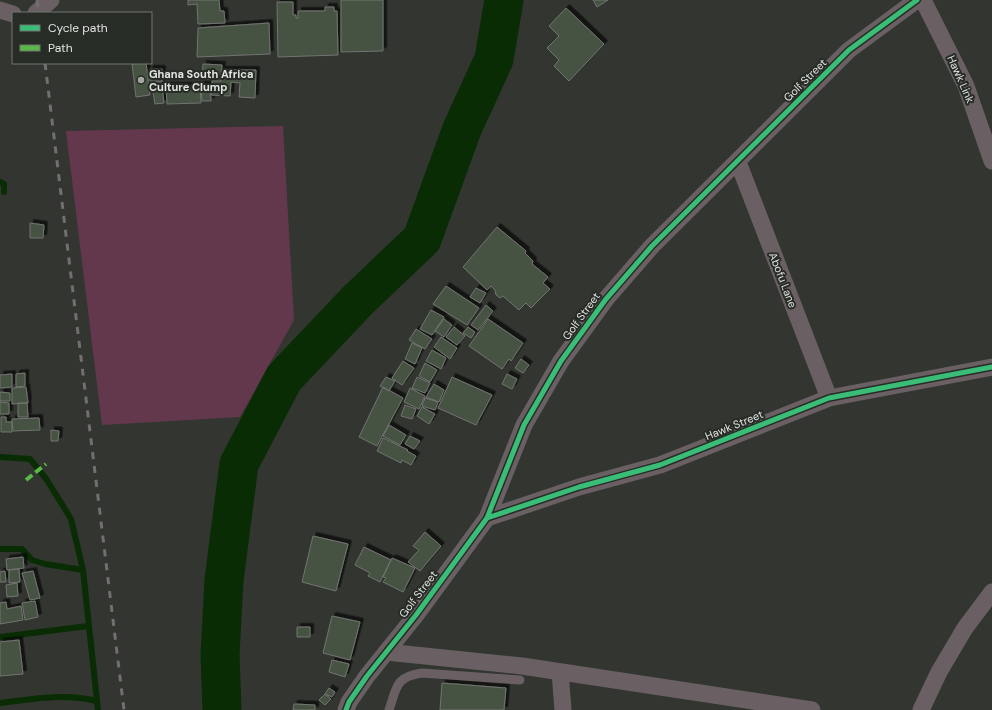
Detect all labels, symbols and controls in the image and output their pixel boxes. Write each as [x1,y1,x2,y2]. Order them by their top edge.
legend [12,12,152,64]
text: Cycle path [48,20,108,36]
text: Path [48,40,73,56]
street label: Hawk Link [944,53,978,105]
street label: Golf Street [781,56,829,104]
place label: Ghana South Africa Culture Clump [149,67,253,94]
marker: Ghana South Africa Culture Clump [136,75,146,85]
street label: Abofu Lane [766,250,800,310]
street label: Golf Street [559,290,603,342]
street label: Hawk Street [703,407,765,443]
street label: Golf Street [396,568,440,620]

